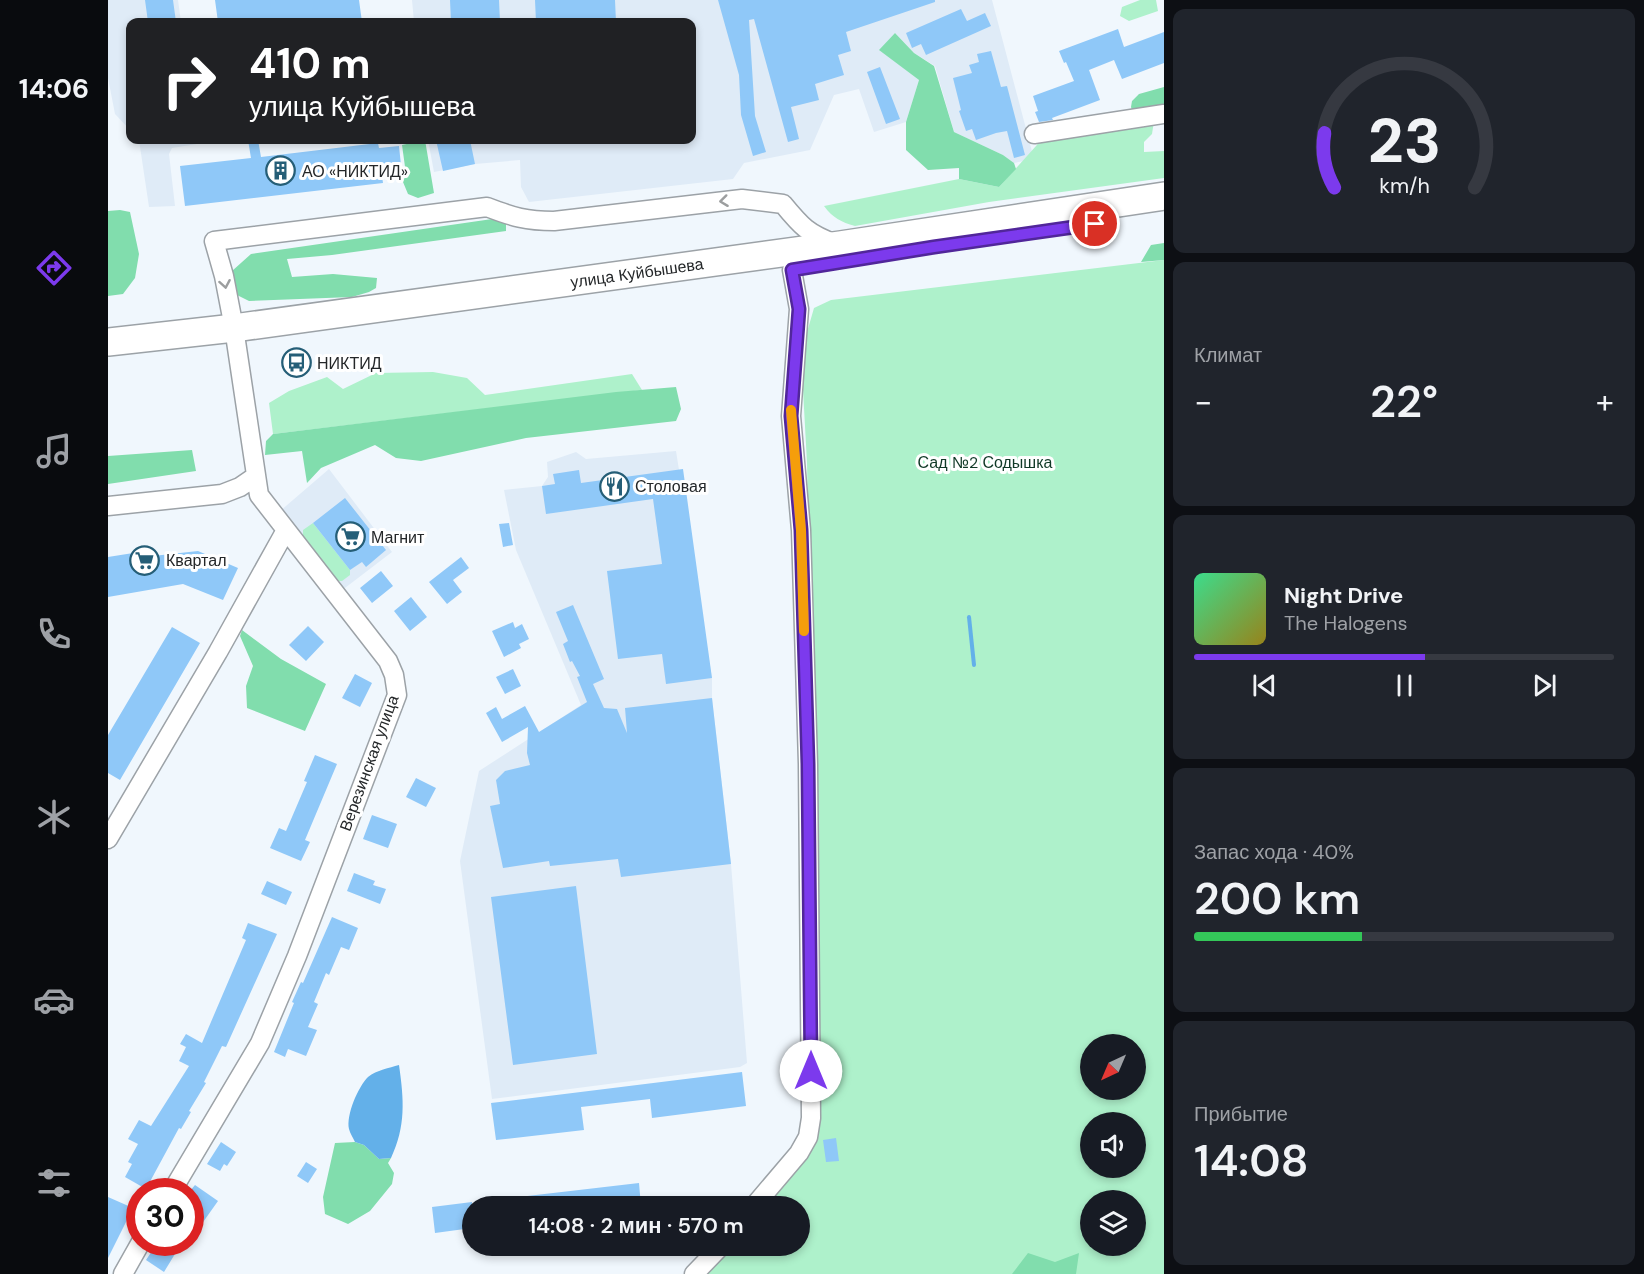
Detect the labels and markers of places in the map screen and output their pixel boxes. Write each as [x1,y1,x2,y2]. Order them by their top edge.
building icon: АО «НИКТИД» [265,155,297,187]
place label: АО «НИКТИД» [302,161,408,182]
pin [1069,198,1120,249]
bus stop icon: НИКТИД [280,347,312,379]
place label: НИКТИД [317,353,382,374]
restaurant icon: Столовая [598,470,630,502]
place label: Столовая [635,476,707,497]
supermarket icon: Магнит [334,521,366,553]
place label: Магнит [371,527,425,548]
supermarket icon: Квартал [129,544,161,576]
place label: Квартал [166,550,226,571]

